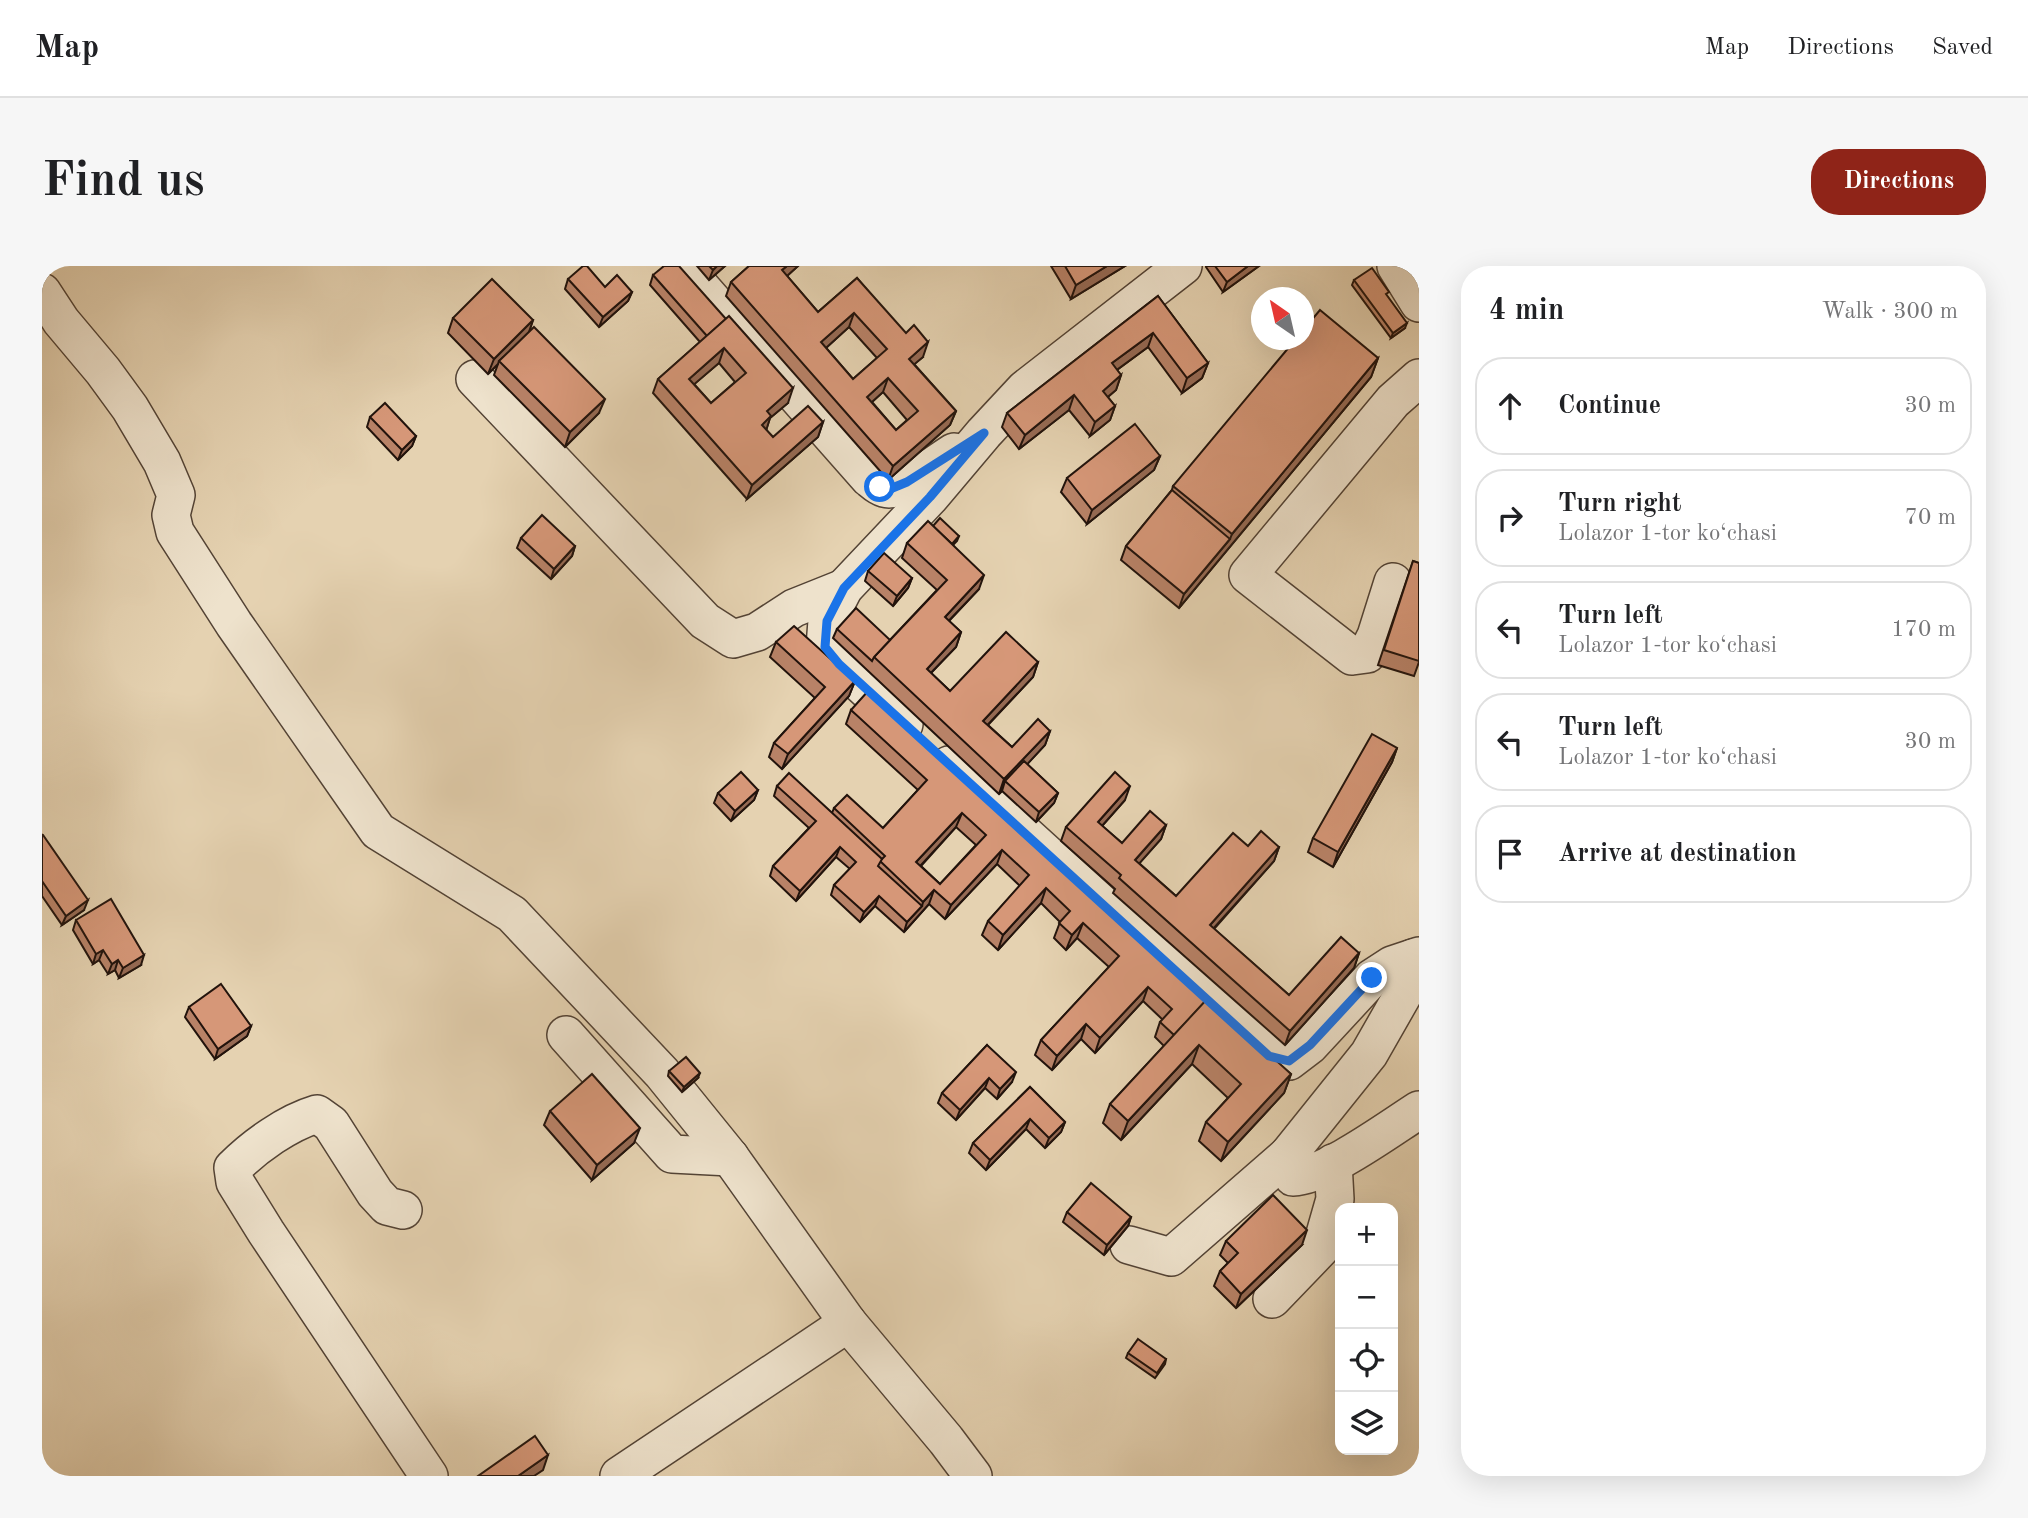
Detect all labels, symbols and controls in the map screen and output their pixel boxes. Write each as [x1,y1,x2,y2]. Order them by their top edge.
text: Map [35,32,99,65]
text: Map [1705,36,1749,60]
text: Directions [1787,36,1894,60]
text: Saved [1932,36,1993,60]
button: Directions [1811,149,1986,215]
text: Find us [42,158,205,207]
north arrow [1251,287,1314,350]
text: 4 min [1489,296,1564,326]
text: Walk · 300 m [1822,300,1958,323]
icon: ahead [1491,387,1529,425]
text: Continue [1558,393,1661,419]
text: 30 m [1905,394,1956,417]
route start [864,471,895,502]
text: Turn right [1558,491,1681,517]
icon: right [1491,499,1529,537]
text: 70 m [1905,506,1956,529]
text: Lolazor 1-tor ko‘chasi [1558,522,1777,545]
text: Turn left [1558,603,1663,629]
icon: left [1491,611,1529,649]
text: 170 m [1891,618,1956,641]
text: Lolazor 1-tor ko‘chasi [1558,634,1777,657]
text: Turn left [1558,715,1663,741]
icon: left [1491,723,1529,761]
text: 30 m [1905,730,1956,753]
text: Lolazor 1-tor ko‘chasi [1558,746,1777,769]
icon: arrive [1491,835,1529,873]
text: Arrive at destination [1558,841,1797,867]
route end [1356,962,1387,993]
map controls [1335,1203,1398,1455]
button: + [1335,1203,1398,1266]
button: − [1335,1266,1398,1329]
button: locate [1335,1329,1398,1392]
button: layers [1335,1392,1398,1455]

